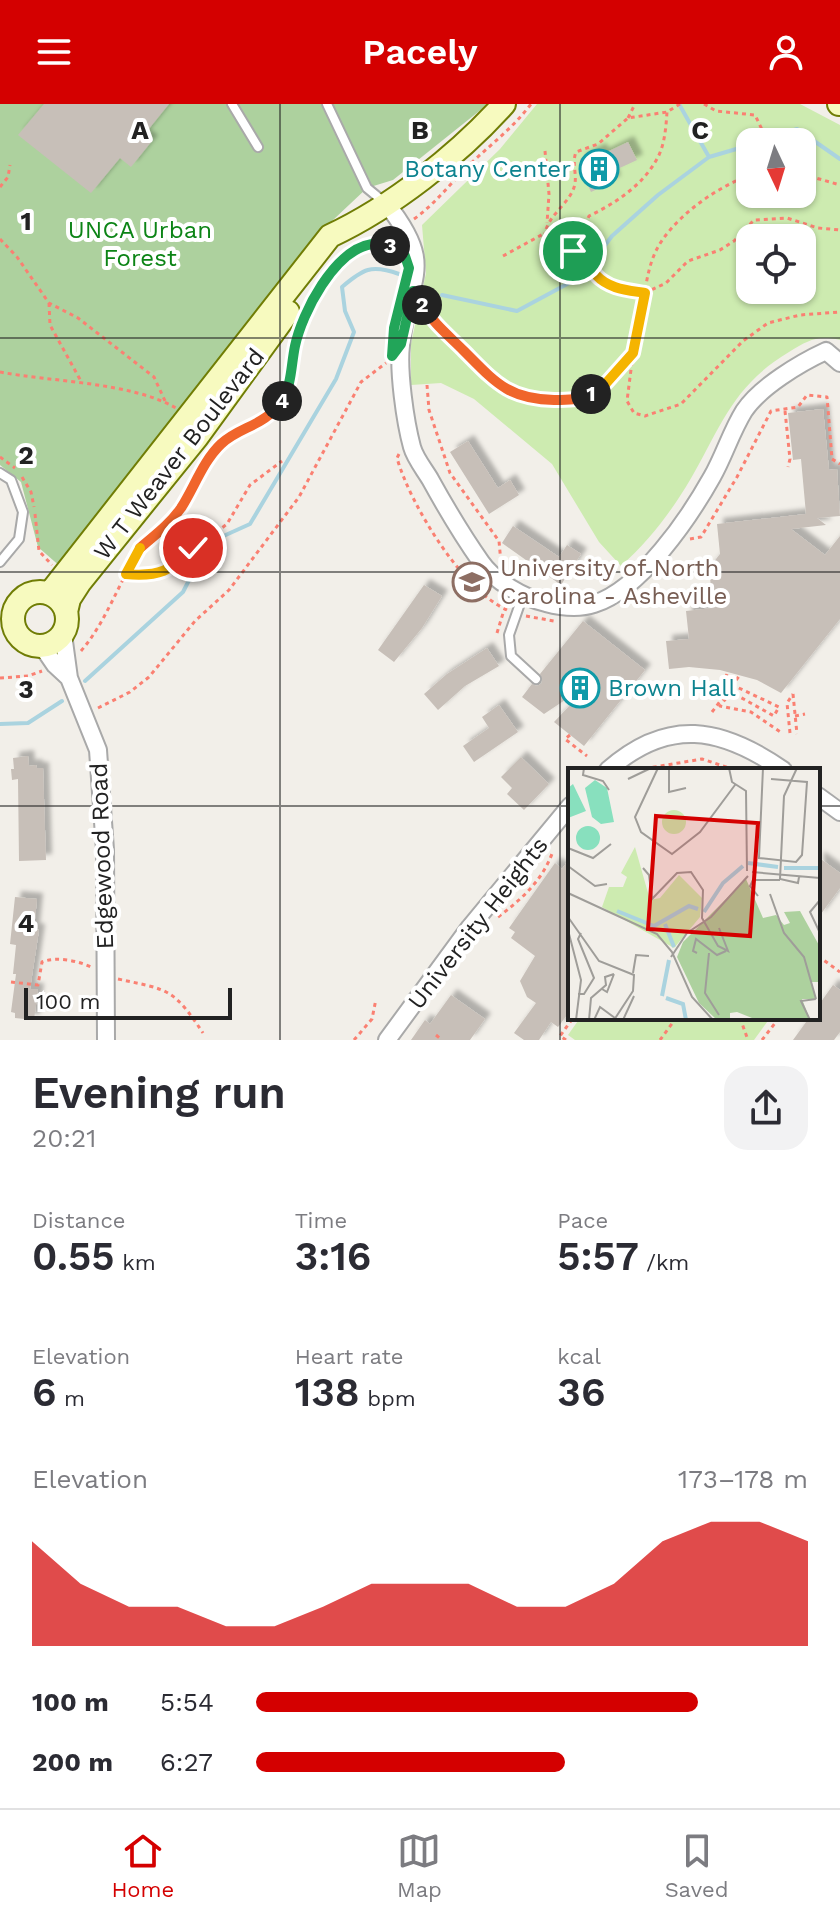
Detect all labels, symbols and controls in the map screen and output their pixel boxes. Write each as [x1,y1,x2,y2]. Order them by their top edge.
icon: menu [32,30,76,74]
icon: person [764,30,808,74]
text: Pacely [362,31,478,73]
text: A [131,115,149,145]
text: B [411,115,429,145]
text: C [691,115,709,145]
north arrow [736,128,816,208]
map controls [736,128,816,304]
building icon: Botany Center [578,148,620,190]
place label: Botany Center [404,155,571,183]
text: 1 [20,206,32,236]
park label: UNCA Urban Forest [68,216,212,272]
pin [539,217,607,285]
button: locate [736,224,816,304]
pin: 3 [370,226,410,266]
icon: arrive [551,229,595,273]
text: 3 [383,233,397,258]
pin: 2 [402,285,442,325]
text: 2 [415,292,429,317]
street label: W T Weaver Boulevard [88,343,270,565]
pin: 1 [571,374,611,414]
pin: 4 [262,381,302,421]
text: 1 [586,381,596,406]
text: 4 [275,388,289,413]
text: 2 [18,440,34,470]
pin [159,514,227,582]
icon: check [171,526,215,570]
place label: University of North Carolina - Asheville [500,554,727,610]
school or university icon: University of North Carolina - Asheville [451,561,493,603]
building icon: Brown Hall [559,667,601,709]
text: 3 [18,674,34,704]
place label: Brown Hall [608,674,737,702]
street label: Edgewood Road [85,762,119,950]
inset map [568,768,820,1020]
street label: University Heights [402,831,554,1015]
text: 4 [18,908,35,938]
scale bar [24,984,232,1020]
text: 100 m [36,989,100,1014]
button: share [724,1066,808,1150]
text: Evening run [32,1067,286,1119]
text: 20:21 [32,1123,96,1153]
text: Distance [32,1208,126,1233]
text: Time [295,1208,347,1233]
text: Pace [557,1208,608,1233]
text: 0.55 [32,1233,115,1280]
text: 3:16 [295,1233,371,1280]
text: 5:57 [557,1233,639,1280]
text: km [115,1250,156,1275]
text: /km [639,1250,689,1275]
text: Elevation [32,1344,130,1369]
text: Heart rate [295,1344,403,1369]
text: kcal [557,1344,601,1369]
text: 6 [32,1369,57,1416]
text: 138 [295,1369,360,1416]
text: 36 [557,1369,605,1416]
text: m [57,1386,85,1411]
text: bpm [360,1386,416,1411]
text: Elevation [32,1464,148,1494]
text: 173–178 m [678,1464,808,1494]
text: 100 m [32,1687,109,1717]
text: 5:54 [160,1687,214,1717]
text: 200 m [32,1747,113,1777]
text: 6:27 [160,1747,213,1777]
tab: Home [111,1829,174,1902]
tab: Map [397,1829,442,1902]
tab: Saved [665,1829,729,1902]

